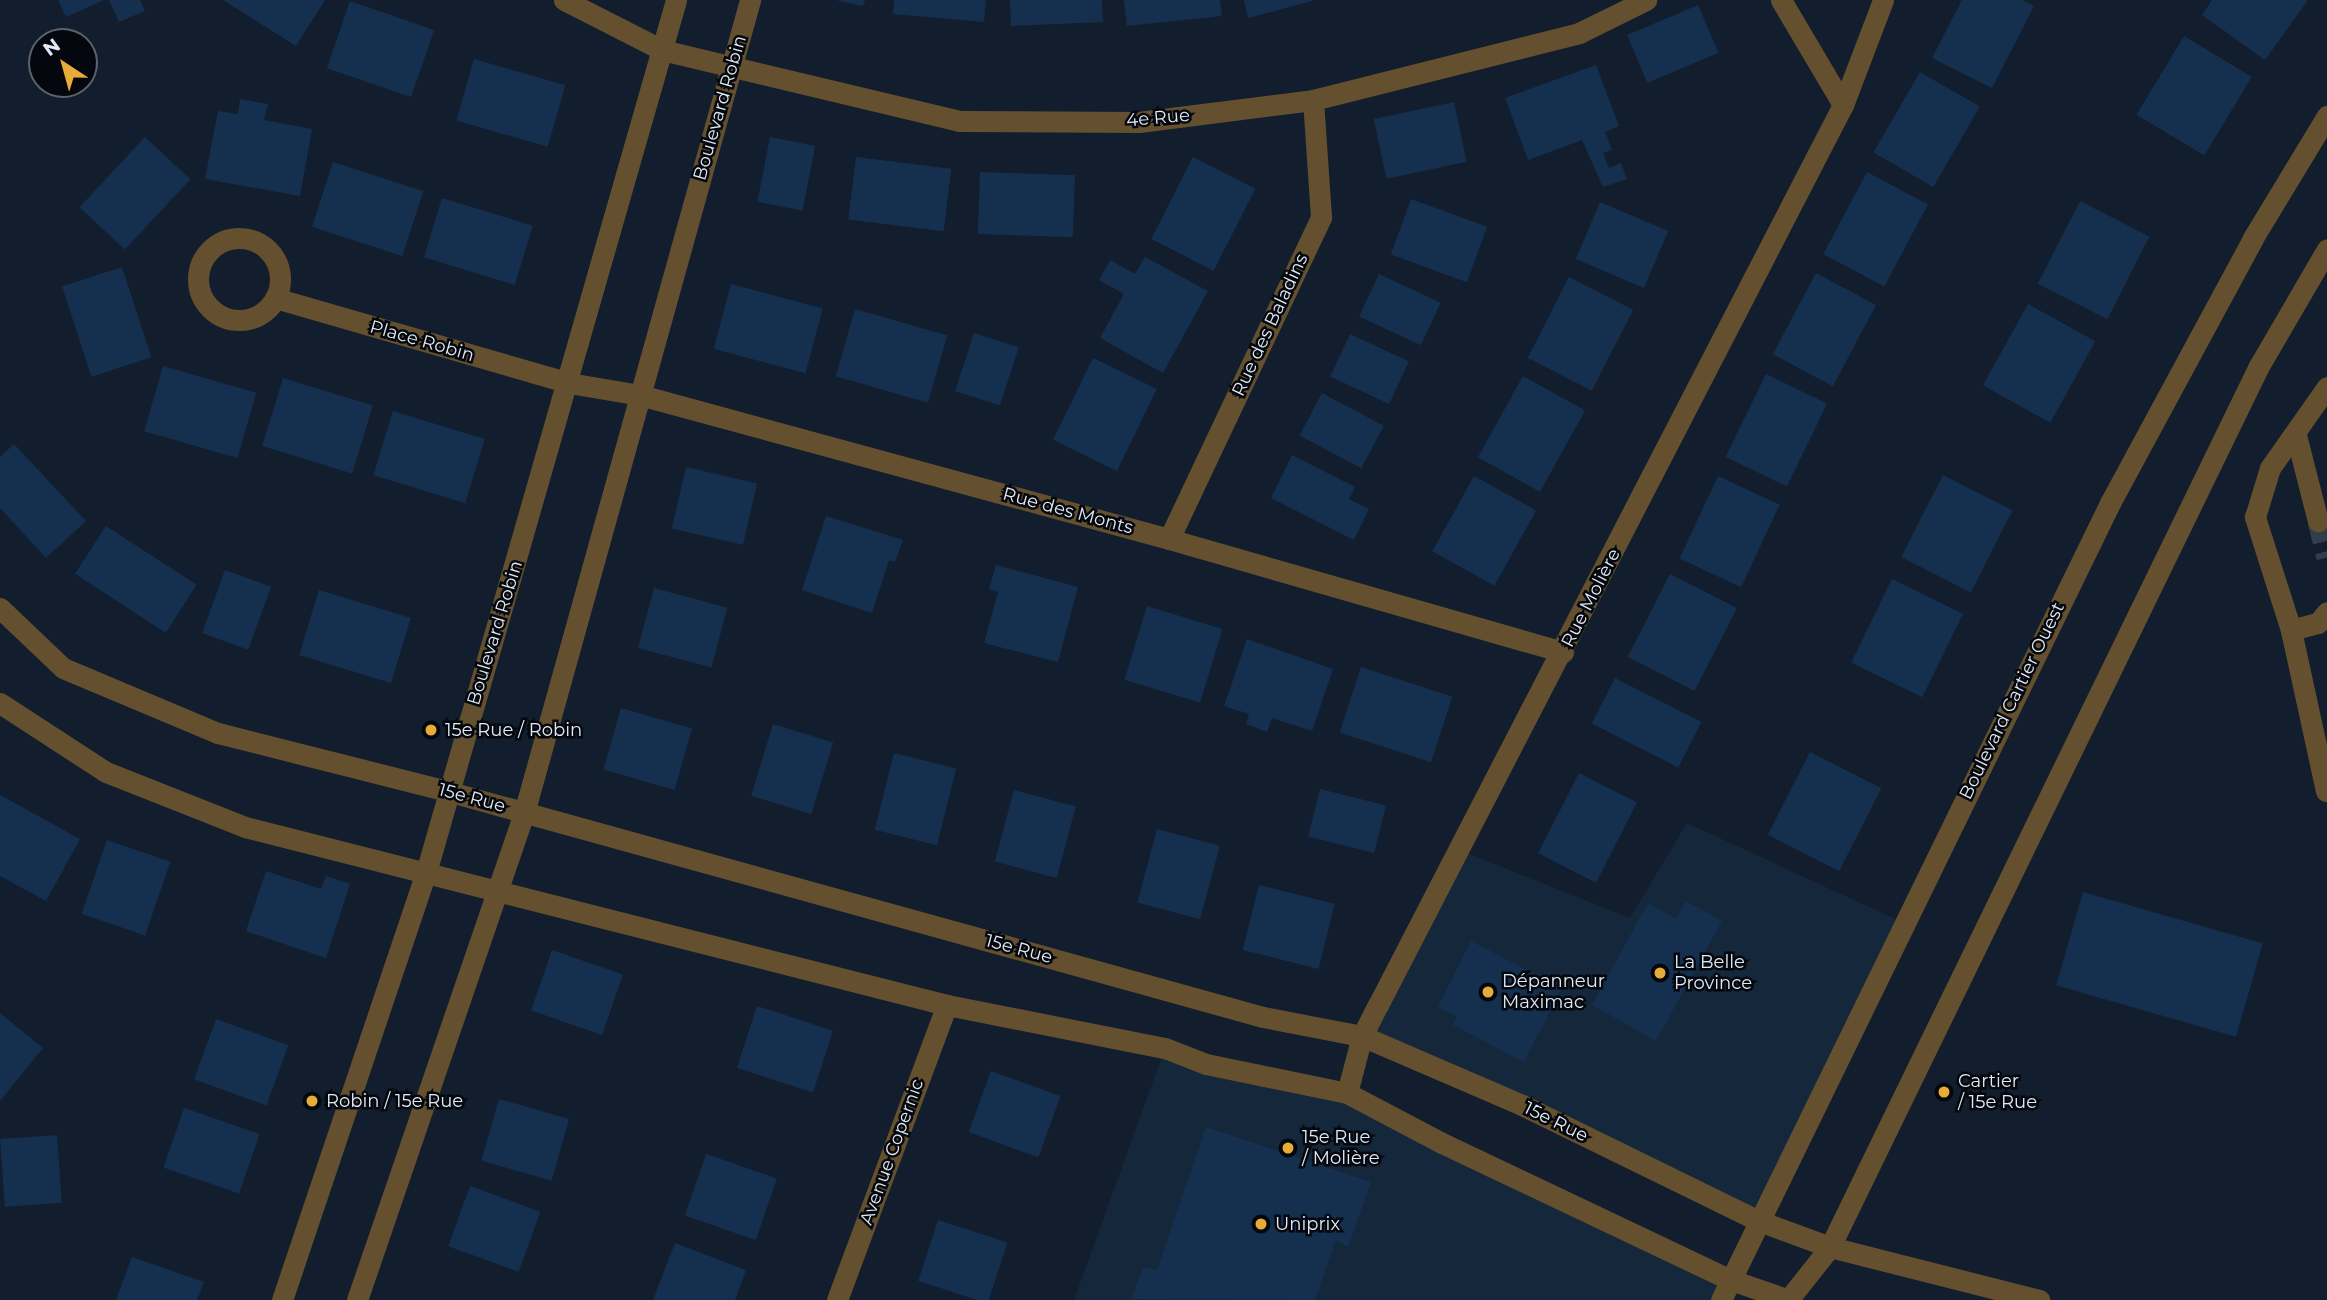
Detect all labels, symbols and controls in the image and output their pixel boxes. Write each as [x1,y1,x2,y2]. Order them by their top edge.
north arrow [28,28,98,98]
text: N [39,33,65,61]
street label: Boulevard Robin [689,33,751,183]
street label: 4e Rue [1125,104,1191,132]
street label: Rue des Baladins [1227,250,1313,400]
street label: Place Robin [367,316,477,366]
street label: Rue des Monts [1000,483,1136,539]
street label: Rue Molière [1557,545,1625,651]
street label: Boulevard Robin [463,558,527,708]
street label: Boulevard Cartier Ouest [1955,599,2069,803]
place label: 15e Rue / Robin [445,719,582,741]
marker: 15e Rue / Robin [423,722,439,738]
street label: 15e Rue [436,779,508,817]
street label: 15e Rue [983,930,1055,968]
place label: La Belle Province [1674,952,1752,995]
marker: La Belle Province [1652,965,1668,981]
place label: Dépanneur Maximac [1502,971,1605,1014]
marker: Dépanneur Maximac [1480,984,1496,1000]
place label: Cartier / 15e Rue [1958,1071,2037,1114]
street label: Avenue Copernic [856,1076,928,1228]
marker: Cartier / 15e Rue [1936,1084,1952,1100]
place label: Robin / 15e Rue [326,1090,463,1112]
marker: Robin / 15e Rue [304,1093,320,1109]
street label: 15e Rue [1521,1097,1591,1147]
place label: 15e Rue / Molière [1302,1127,1380,1170]
marker: 15e Rue / Molière [1280,1140,1296,1156]
place label: Uniprix [1275,1213,1340,1235]
marker: Uniprix [1253,1216,1269,1232]

